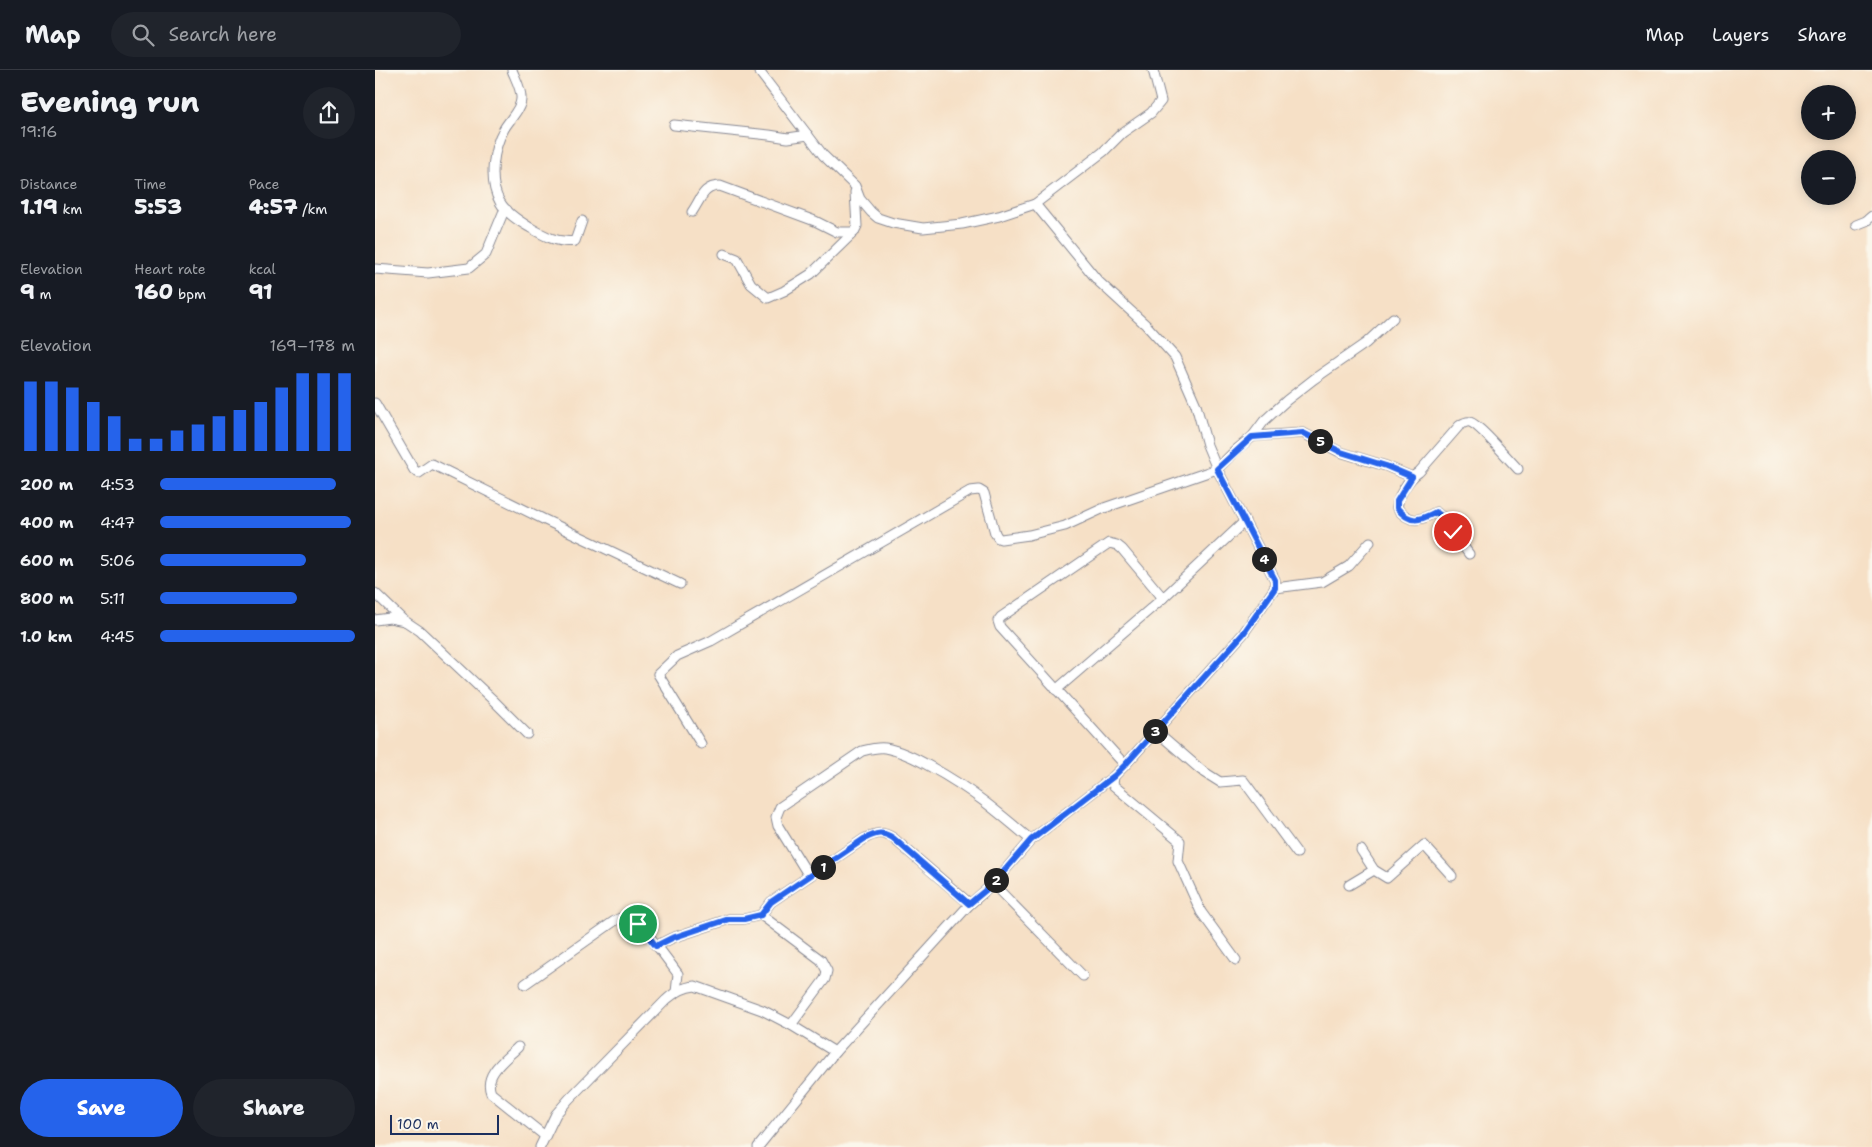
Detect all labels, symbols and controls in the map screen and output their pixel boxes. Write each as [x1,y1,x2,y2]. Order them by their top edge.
search box [111,12,461,57]
text: Map [25,19,81,51]
icon: search [129,21,157,49]
text: Search here [169,22,277,47]
text: Map [1646,23,1684,47]
text: Layers [1712,23,1769,47]
text: Share [1797,23,1847,47]
text: Evening run [20,83,199,121]
map controls [1801,85,1856,205]
button: + [1801,85,1856,140]
button: share [303,87,355,139]
text: 19:16 [20,121,58,142]
button: − [1801,150,1856,205]
text: Distance [20,175,77,193]
text: Time [134,175,166,193]
text: Pace [249,175,279,193]
text: 1.19 [20,193,58,221]
text: 5:53 [134,193,182,221]
text: 4:57 [249,193,298,221]
text: km [58,200,82,218]
text: /km [298,200,327,218]
text: Elevation [20,260,83,278]
text: Heart rate [134,260,206,278]
text: kcal [249,260,276,278]
text: 9 [20,278,35,306]
text: 160 [134,278,173,306]
text: 91 [249,278,273,306]
text: m [35,285,52,303]
text: bpm [173,285,206,303]
text: Elevation [20,335,92,356]
text: 169–178 m [270,335,355,356]
pin: 5 [1307,428,1333,454]
text: 5 [1316,432,1325,450]
text: 200 m [20,474,73,495]
text: 4:53 [100,474,135,495]
pin [1432,511,1474,553]
text: 400 m [20,512,74,533]
text: 4:47 [100,512,135,533]
icon: check [1439,518,1467,546]
pin: 4 [1251,546,1277,572]
text: 600 m [20,550,74,571]
text: 5:06 [100,550,135,571]
text: 4 [1260,550,1269,568]
text: 800 m [20,588,74,609]
text: 5:11 [100,588,125,609]
text: 1.0 km [20,626,72,647]
text: 4:45 [100,626,135,647]
pin: 3 [1143,718,1167,744]
text: 3 [1151,722,1160,740]
pin: 1 [811,854,835,880]
text: 1 [820,858,827,876]
pin: 2 [983,868,1009,892]
text: 2 [992,871,1001,889]
pin [617,903,659,945]
icon: arrive [624,910,652,938]
button: Save [20,1079,183,1137]
button: Share [193,1079,355,1137]
scale bar [390,1112,499,1135]
text: 100 m [397,1115,439,1133]

